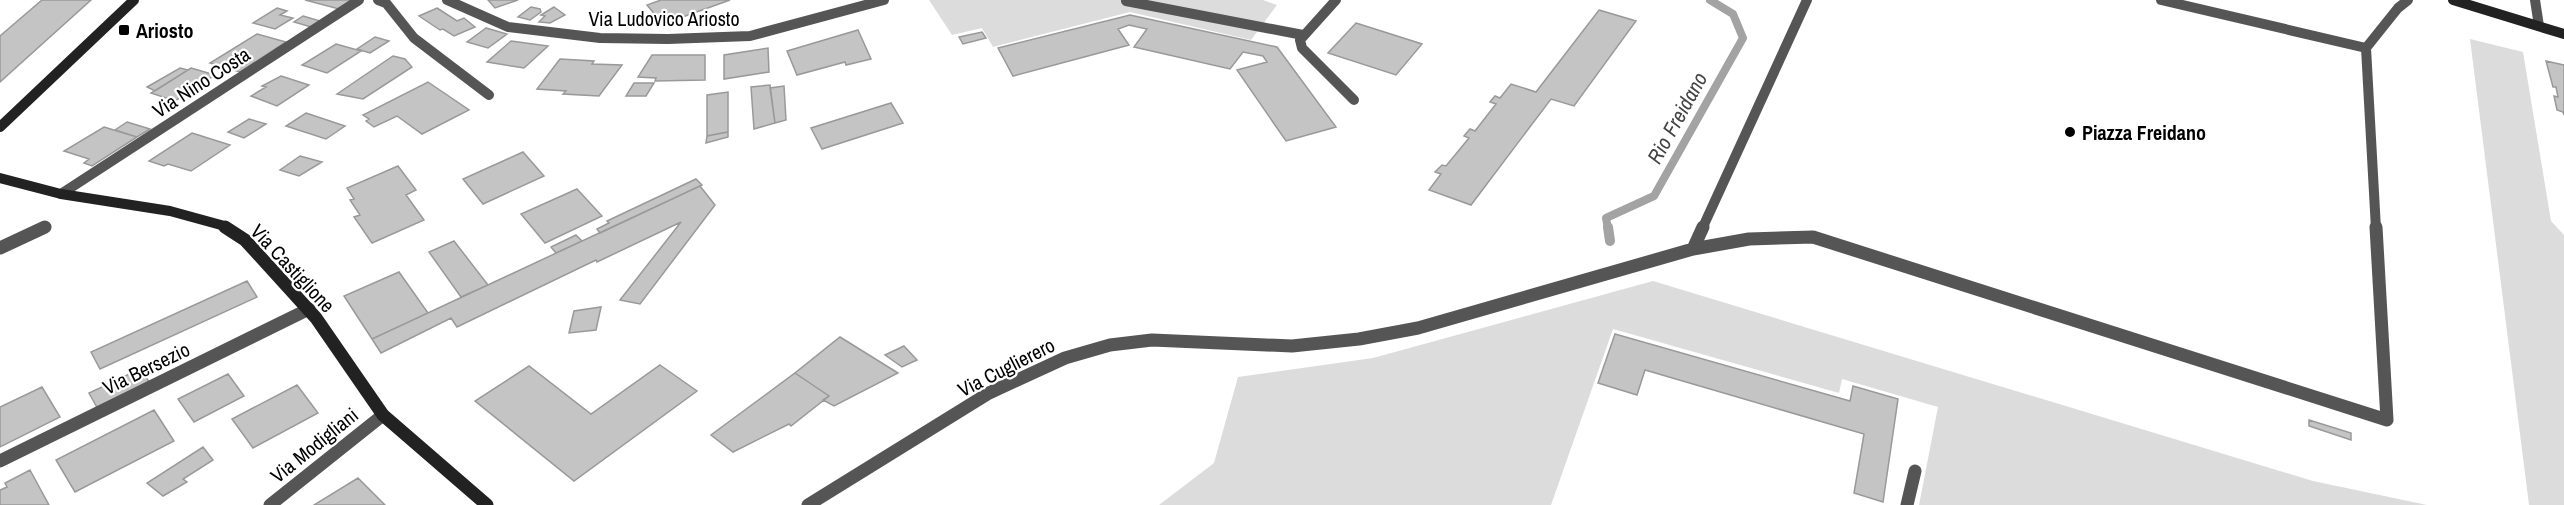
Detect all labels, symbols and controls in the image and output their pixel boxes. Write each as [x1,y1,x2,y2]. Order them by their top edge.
street label: Via Ludovico Ariosto [588,5,740,32]
place label: Ariosto [136,17,193,44]
marker: Ariosto [117,23,131,37]
street label: Via Nino Costa [147,40,255,124]
water label: Rio Freidano [1640,67,1714,169]
place label: Piazza Freidano [2082,119,2206,146]
marker: Piazza Freidano [2063,125,2077,139]
street label: Via Castiglione [245,218,341,318]
street label: Via Cuglierero [953,331,1059,403]
street label: Via Bersezio [98,335,194,401]
street label: Via Modigliani [265,401,363,489]

